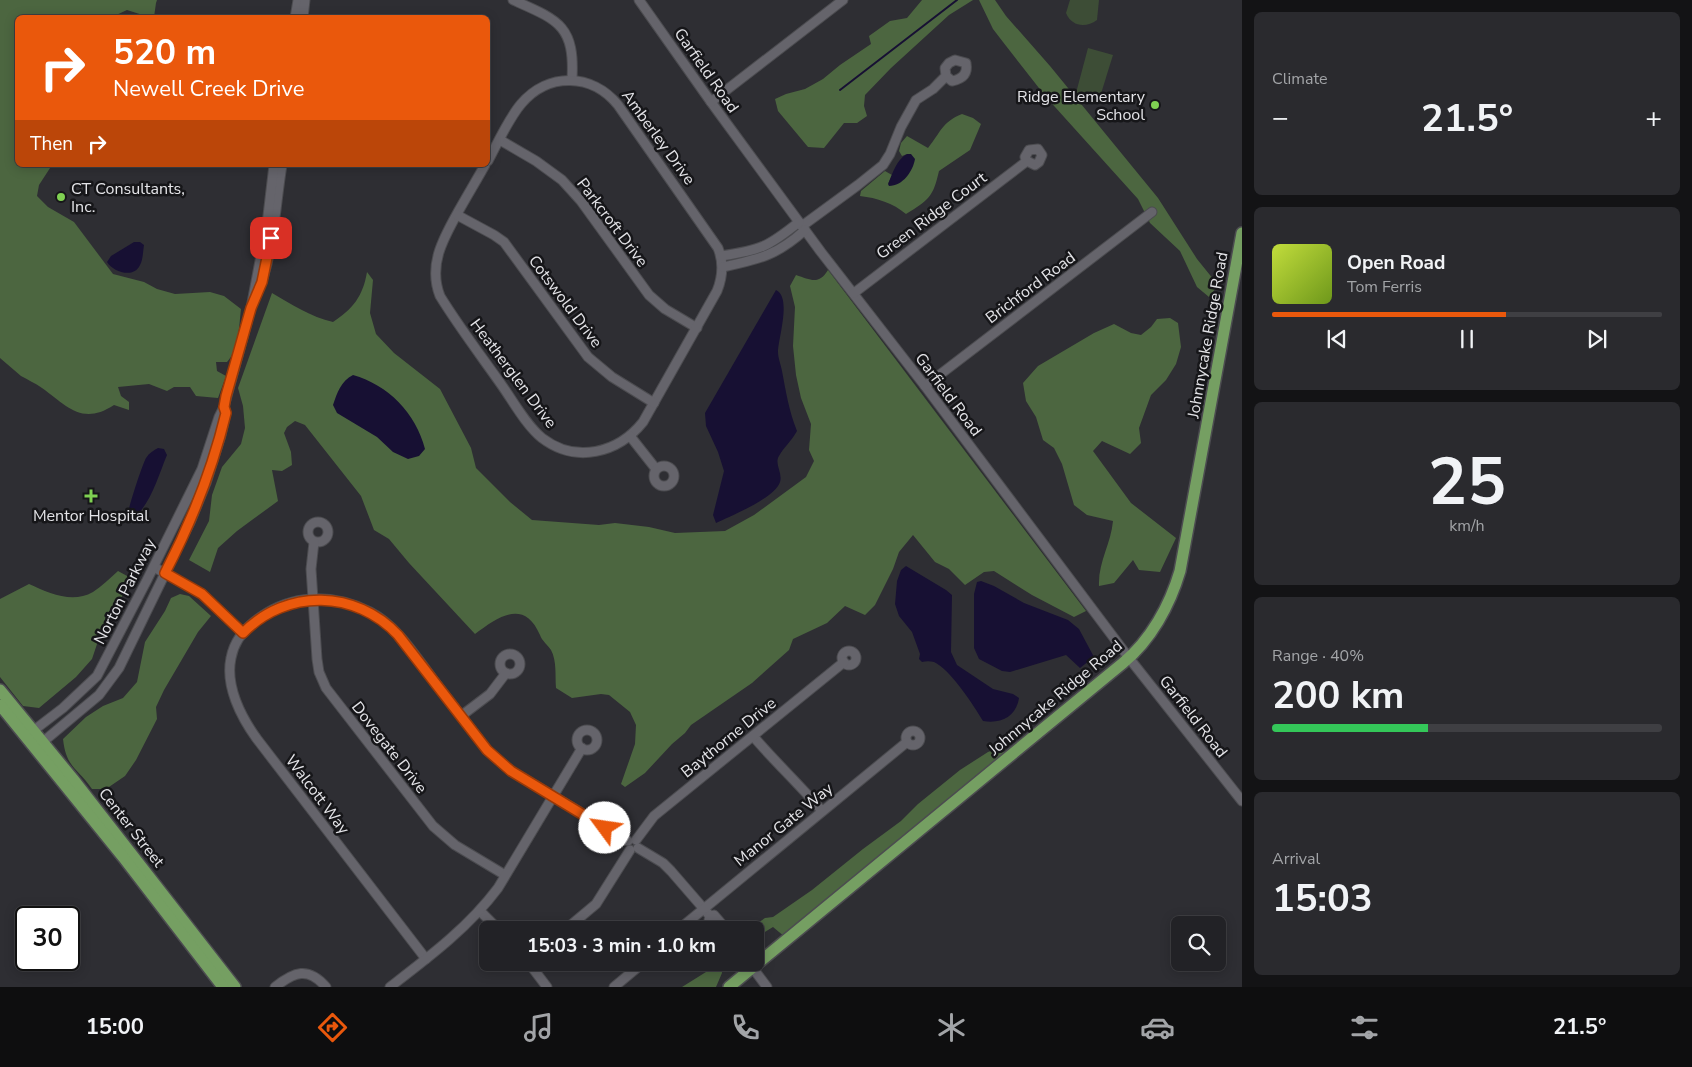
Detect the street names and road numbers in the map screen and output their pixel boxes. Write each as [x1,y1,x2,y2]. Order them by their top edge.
street label: Garfield Road [669,24,744,117]
street label: Amberley Drive [616,86,700,189]
street label: Green Ridge Court [872,167,992,265]
street label: Parkcroft Drive [571,174,653,272]
street label: Brichford Road [981,247,1080,329]
street label: Johnnycake Ridge Road [1182,250,1233,421]
street label: Cotswold Drive [523,251,607,352]
street label: Heatherglen Drive [465,314,562,433]
street label: Garfield Road [910,348,987,441]
street label: Norton Parkway [89,534,161,648]
street label: Johnnycake Ridge Road [983,635,1127,761]
street label: Garfield Road [1154,671,1232,762]
street label: Baythorne Drive [676,693,781,783]
street label: Dovegate Drive [346,697,432,798]
street label: Walcott Way [280,750,355,840]
street label: Manor Gate Way [729,777,838,872]
street label: Center Street [93,783,169,872]

